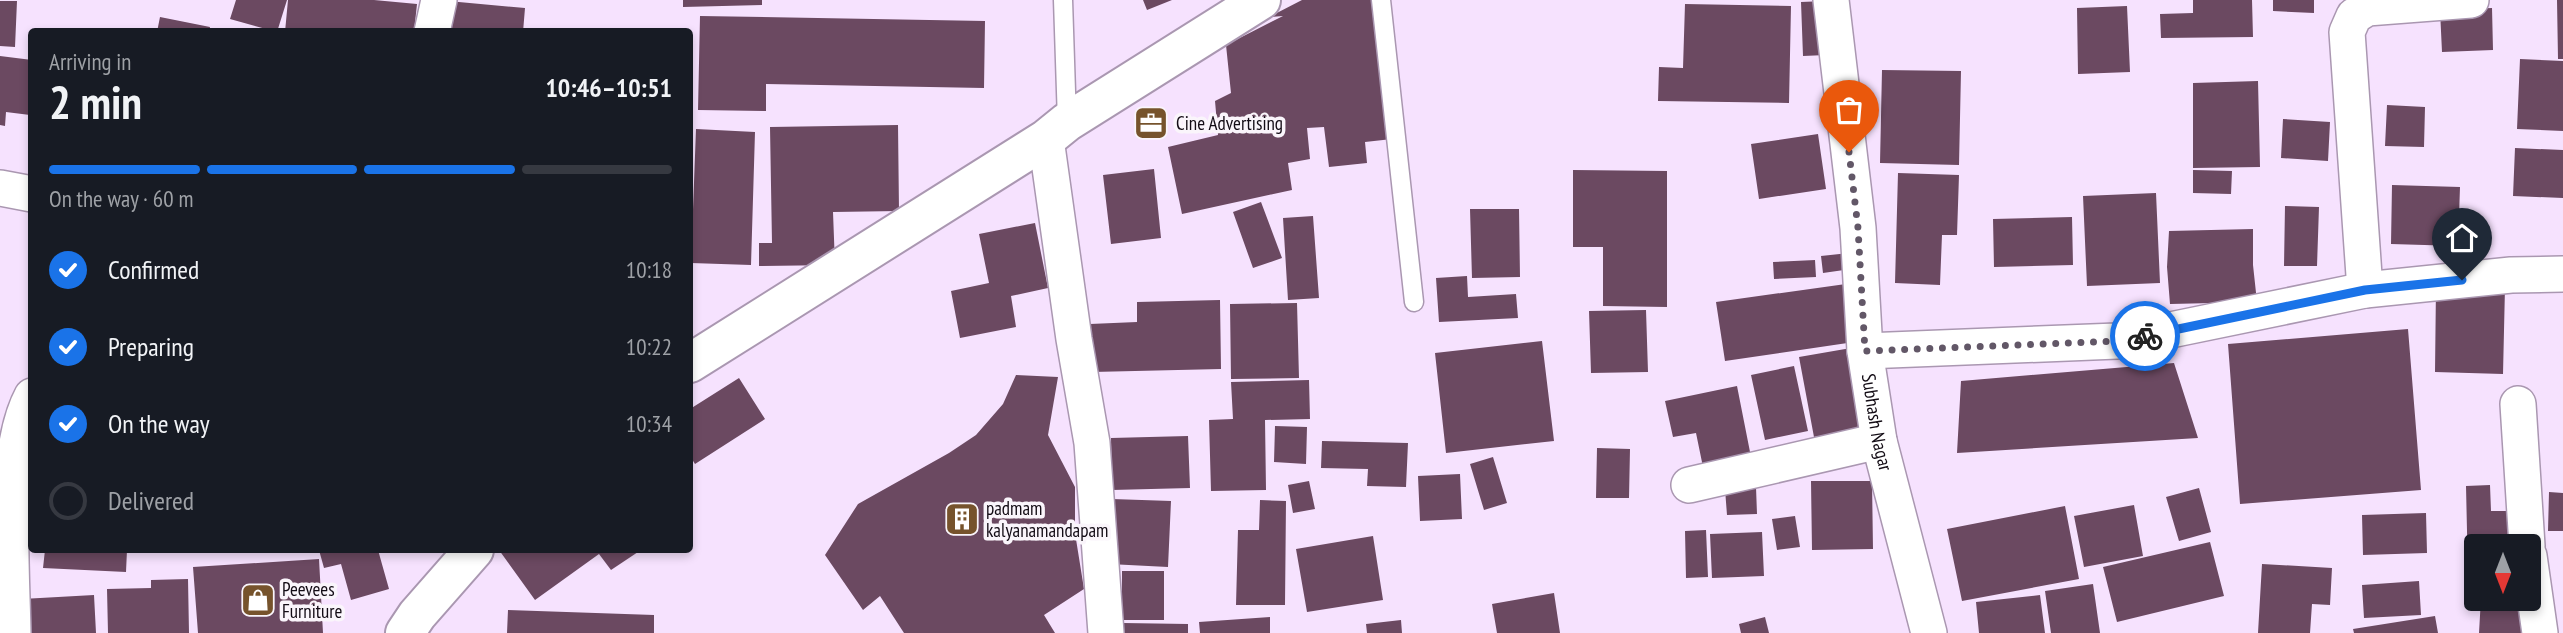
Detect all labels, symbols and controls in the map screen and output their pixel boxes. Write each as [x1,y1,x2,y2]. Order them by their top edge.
text: Arriving in [49,47,131,76]
text: 10:46–10:51 [545,71,672,104]
text: 2 min [49,72,142,132]
pin [1819,80,1879,152]
icon: bag [1830,91,1868,129]
office icon: Cine Advertising [1132,104,1170,142]
place label: Cine Advertising [1176,111,1283,135]
text: On the way · 60 m [49,184,193,213]
pin [2432,208,2492,280]
icon: home [2443,219,2481,257]
icon: check [49,251,87,289]
text: Confirmed [108,253,199,286]
text: 10:18 [626,255,672,284]
courier [2110,301,2180,371]
icon: bike [2126,317,2164,355]
icon: check [49,328,87,366]
text: Preparing [108,330,194,363]
text: 10:22 [626,332,672,361]
street label: Subhash Nagar [1857,372,1898,474]
icon: check [49,405,87,443]
text: On the way [108,407,210,440]
text: 10:34 [626,409,672,438]
text: Delivered [108,484,194,517]
place label: padmam kalyanamandapam [986,496,1108,542]
building icon: padmam kalyanamandapam [943,500,981,538]
north arrow [2464,534,2541,611]
map controls [2464,534,2541,611]
place label: Peevees Furniture [282,577,342,623]
shop icon: Peevees Furniture [239,581,277,619]

